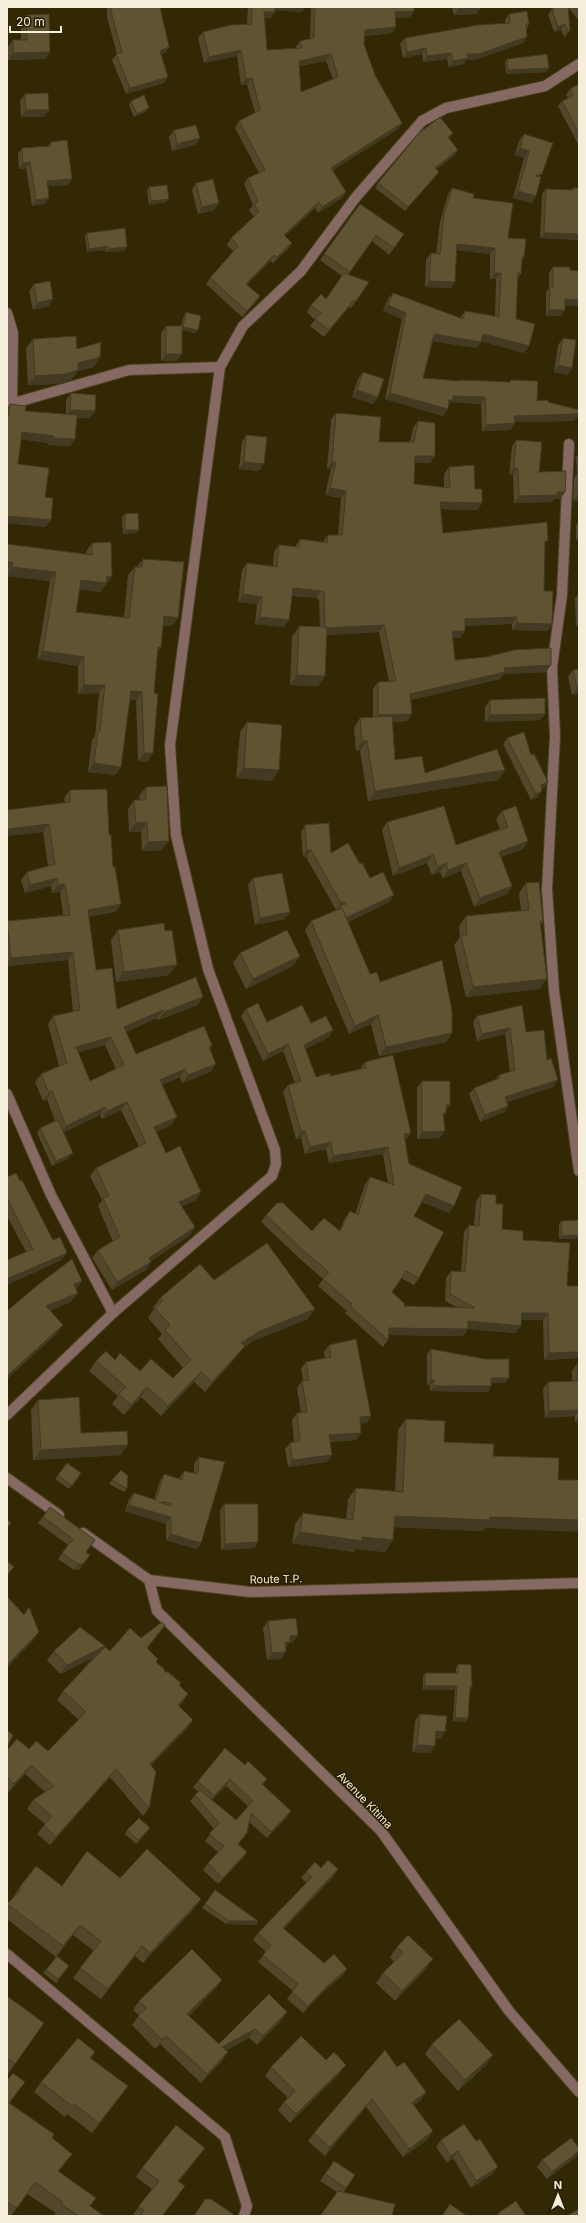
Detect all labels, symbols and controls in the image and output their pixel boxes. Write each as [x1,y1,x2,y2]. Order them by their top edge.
scale bar [10,8,61,34]
text: 20 m [16,14,45,29]
street label: Route T.P. [250,1572,302,1586]
street label: Avenue Kitima [334,1769,396,1831]
north arrow [538,2175,578,2215]
text: N [554,2178,562,2192]

